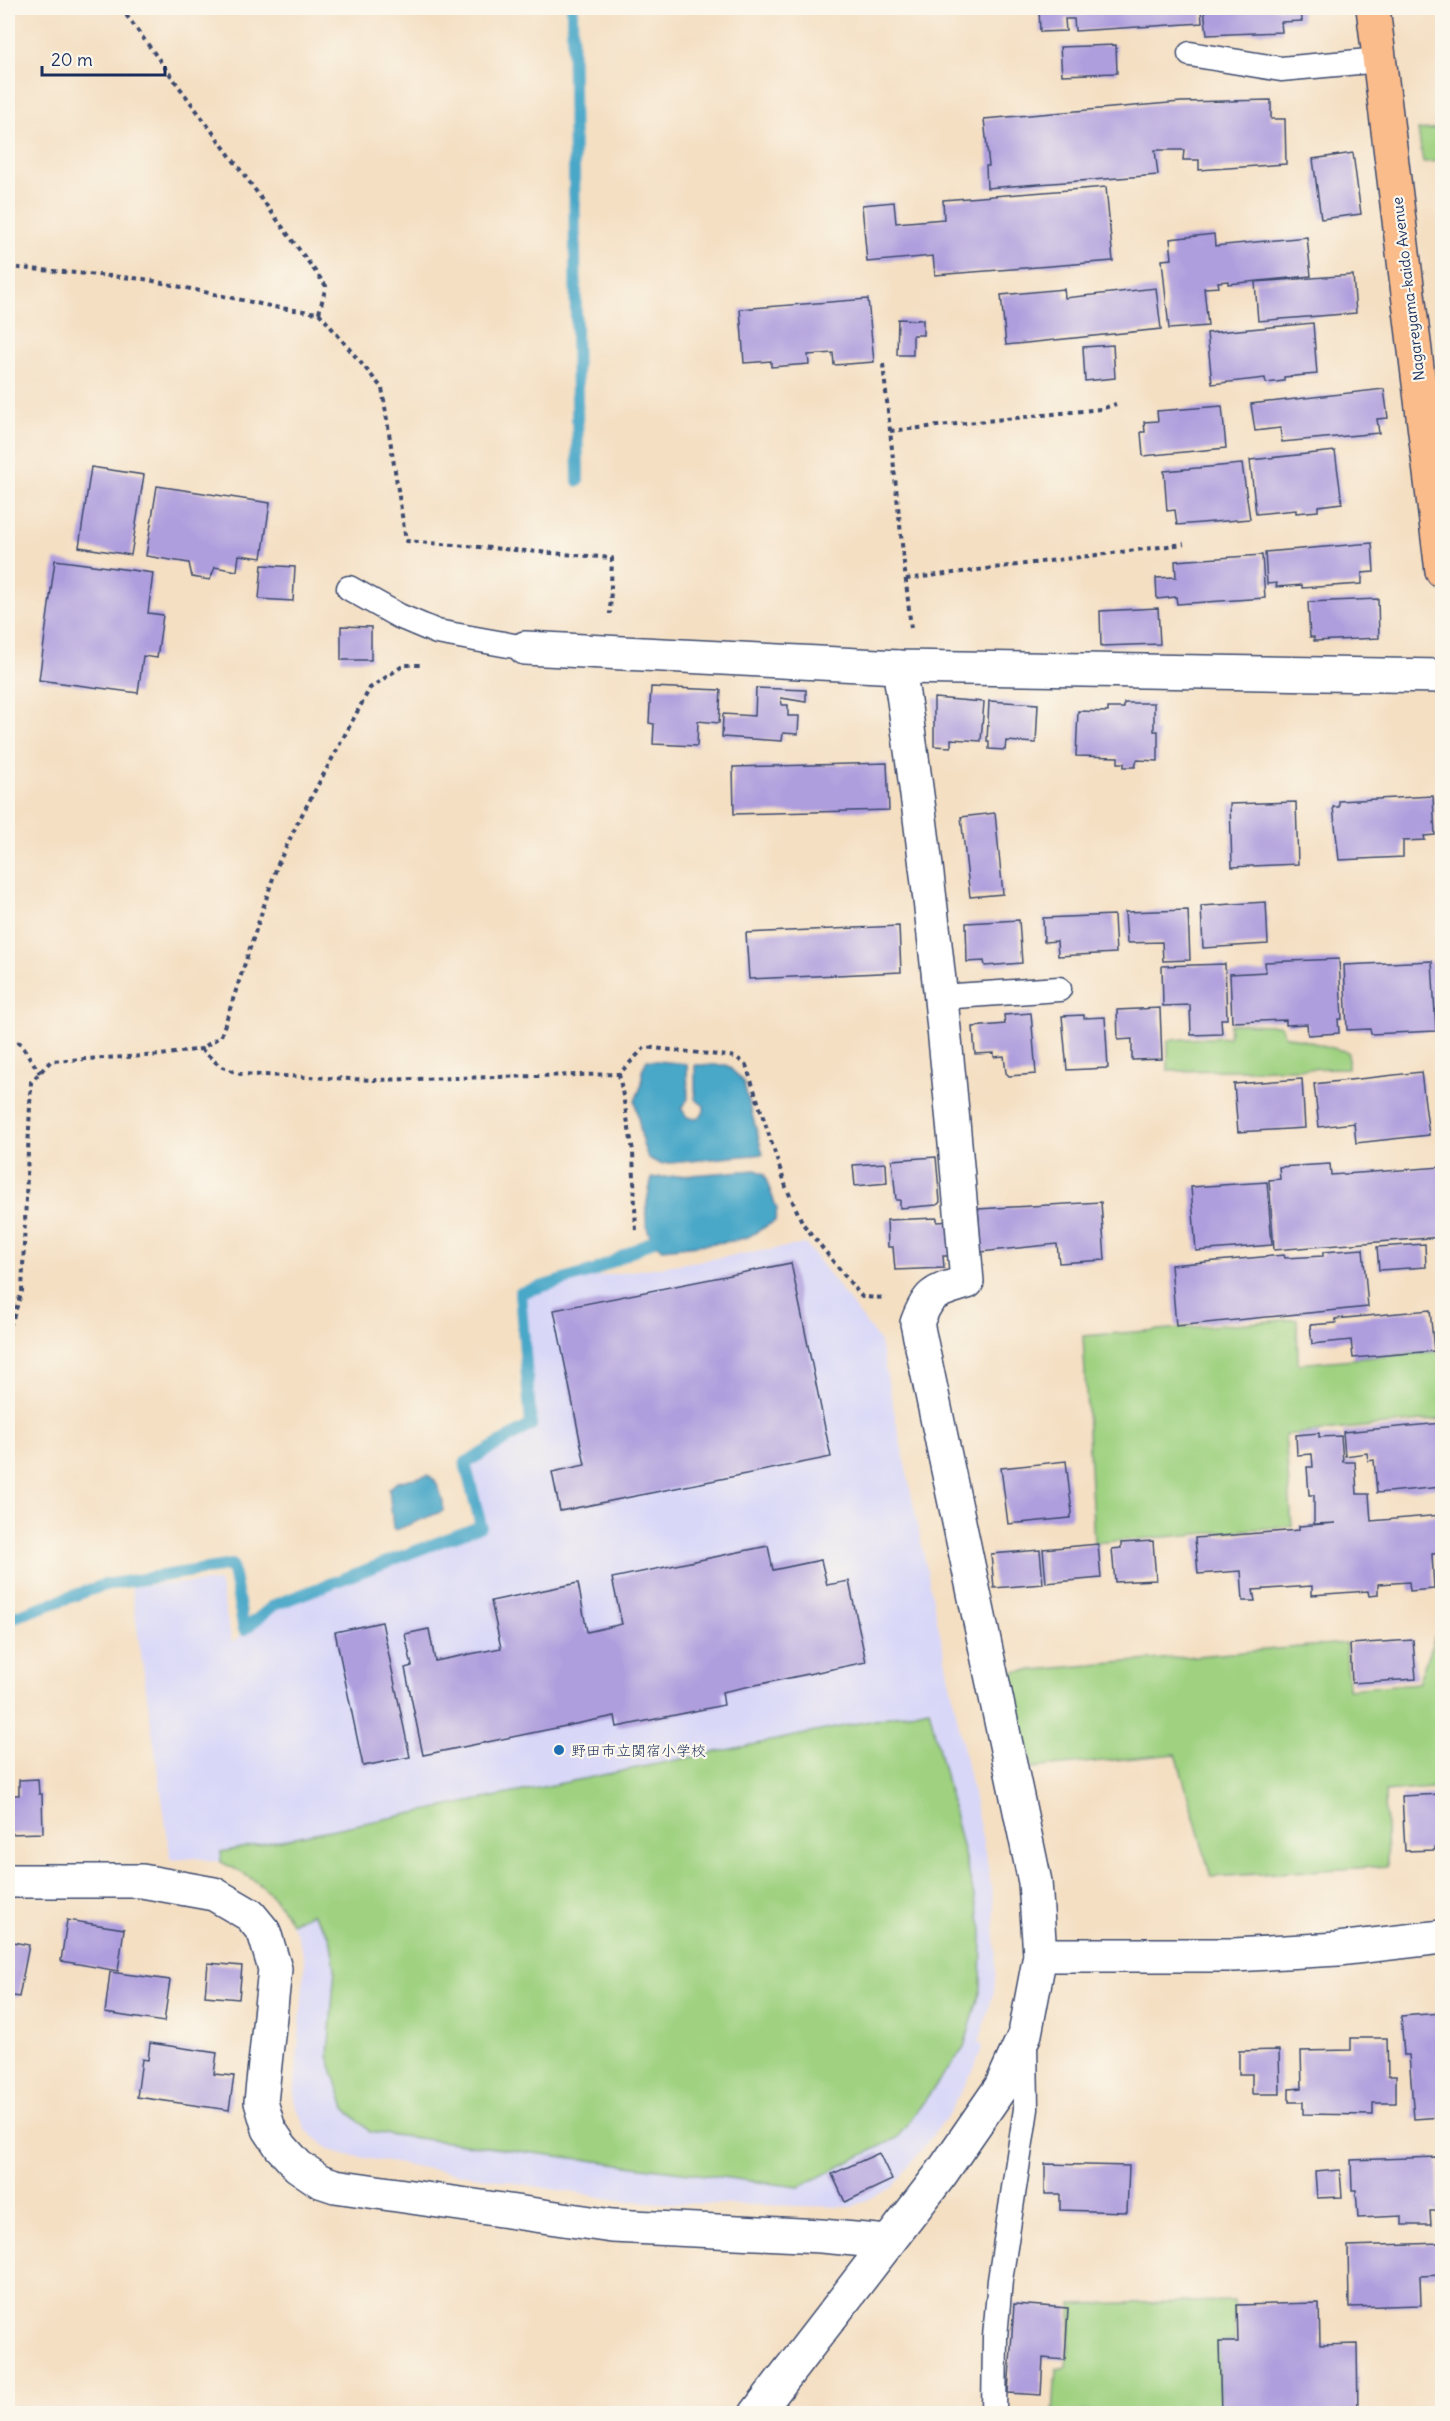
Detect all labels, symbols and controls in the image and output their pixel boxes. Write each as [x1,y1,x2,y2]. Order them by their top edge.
scale bar [42,39,165,77]
text: 20 m [51,48,93,71]
street label: Nagareyama-kaido Avenue [1387,196,1429,382]
place label: 野田市立関宿小学校 [571,1741,706,1760]
marker: 野田市立関宿小学校 [552,1743,566,1757]

